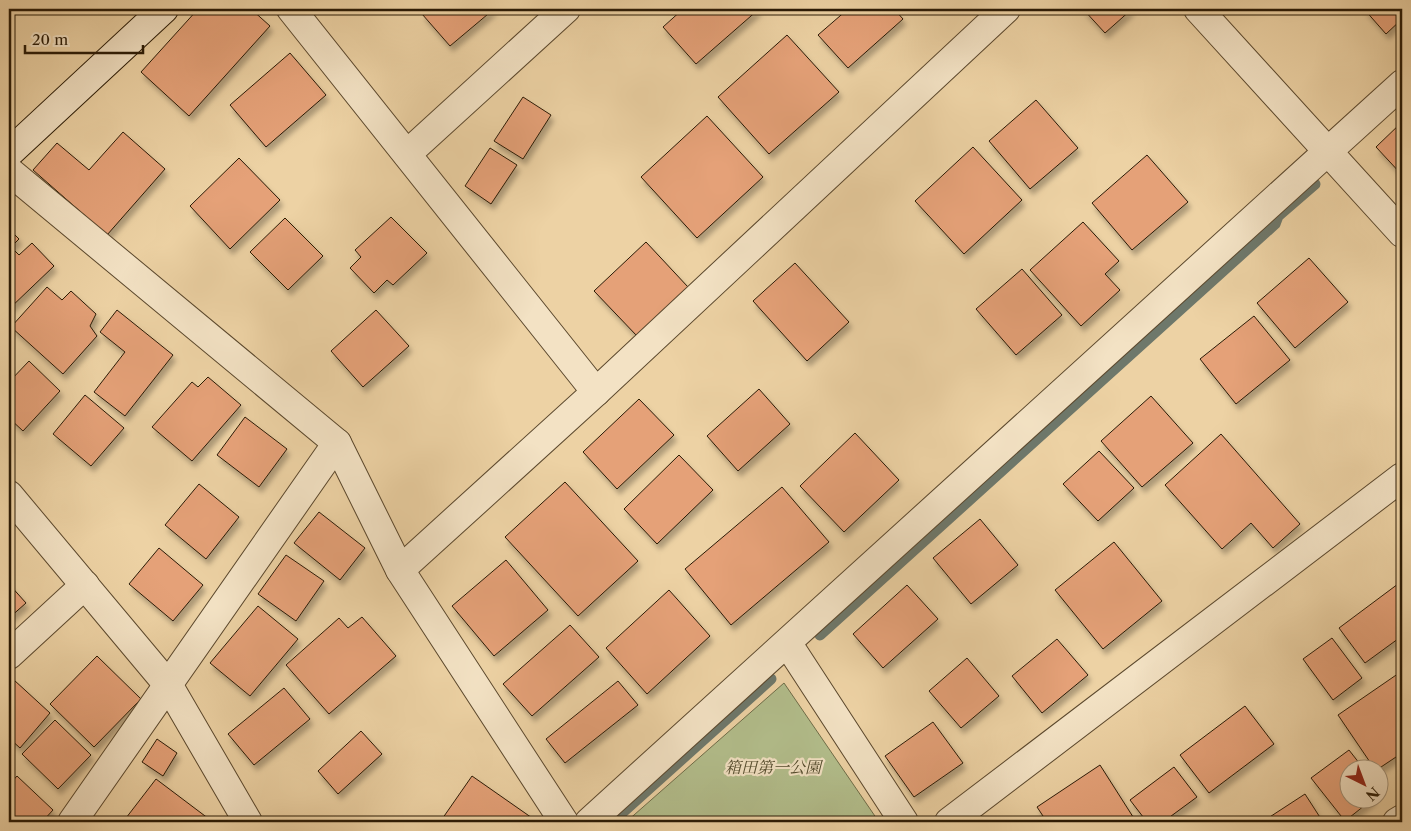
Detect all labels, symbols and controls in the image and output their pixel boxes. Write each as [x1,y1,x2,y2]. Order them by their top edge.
scale bar [25,22,142,54]
text: 20 m [32,30,68,49]
park label: 箱田第一公園 [725,757,824,777]
north arrow [1338,758,1388,808]
text: N [1362,783,1383,804]

